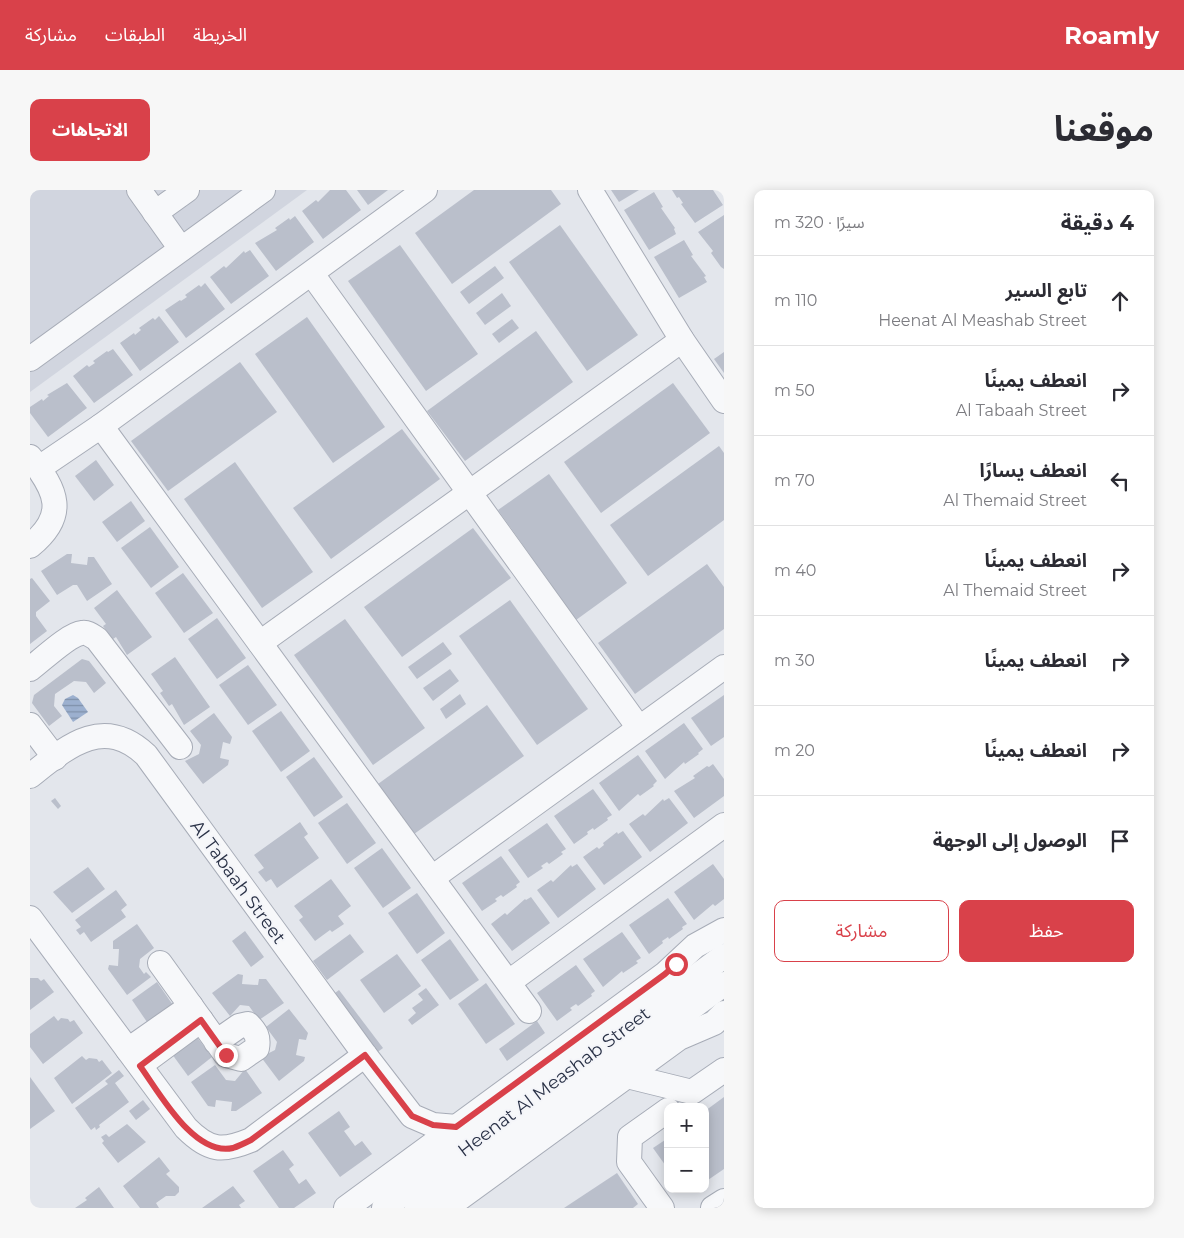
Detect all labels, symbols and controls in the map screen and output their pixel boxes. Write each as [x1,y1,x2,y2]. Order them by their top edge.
text: Roamly [1064,21,1159,50]
text: مشاركة [25,24,77,46]
text: الطبقات [105,24,165,46]
text: الخريطة [193,24,247,46]
button: الاتجاهات [30,99,150,161]
text: موقعنا [1054,107,1154,150]
text: 4 دقيقة [1061,210,1134,235]
text: سيرًا · 320 m [774,213,864,232]
text: تابع السير [1005,279,1087,302]
icon: ahead [1106,287,1134,315]
text: 110 m [774,291,817,310]
text: Heenat Al Meashab Street [878,311,1087,330]
text: انعطف يمينًا [984,369,1087,392]
icon: right [1106,377,1134,405]
text: 50 m [774,381,815,400]
text: Al Tabaah Street [956,401,1087,420]
text: انعطف يسارًا [980,459,1087,482]
icon: left [1106,467,1134,495]
text: 70 m [774,471,815,490]
text: Al Themaid Street [943,491,1087,510]
text: انعطف يمينًا [984,549,1087,572]
icon: right [1106,557,1134,585]
text: 40 m [774,561,816,580]
text: Al Themaid Street [943,581,1087,600]
icon: right [1106,647,1134,675]
text: انعطف يمينًا [984,649,1087,672]
text: 30 m [774,651,815,670]
icon: right [1106,737,1134,765]
text: انعطف يمينًا [984,739,1087,762]
text: 20 m [774,741,815,760]
street label: Al Tabaah Street [186,816,290,948]
icon: arrive [1106,827,1134,855]
text: الوصول إلى الوجهة [933,829,1087,852]
button: مشاركة [774,900,949,962]
button: حفظ [959,900,1134,962]
route start [665,953,688,976]
street label: Heenat Al Meashab Street [454,1003,654,1161]
route end [215,1044,238,1067]
map controls [664,1103,709,1193]
button: + [664,1103,709,1148]
button: − [664,1148,709,1193]

